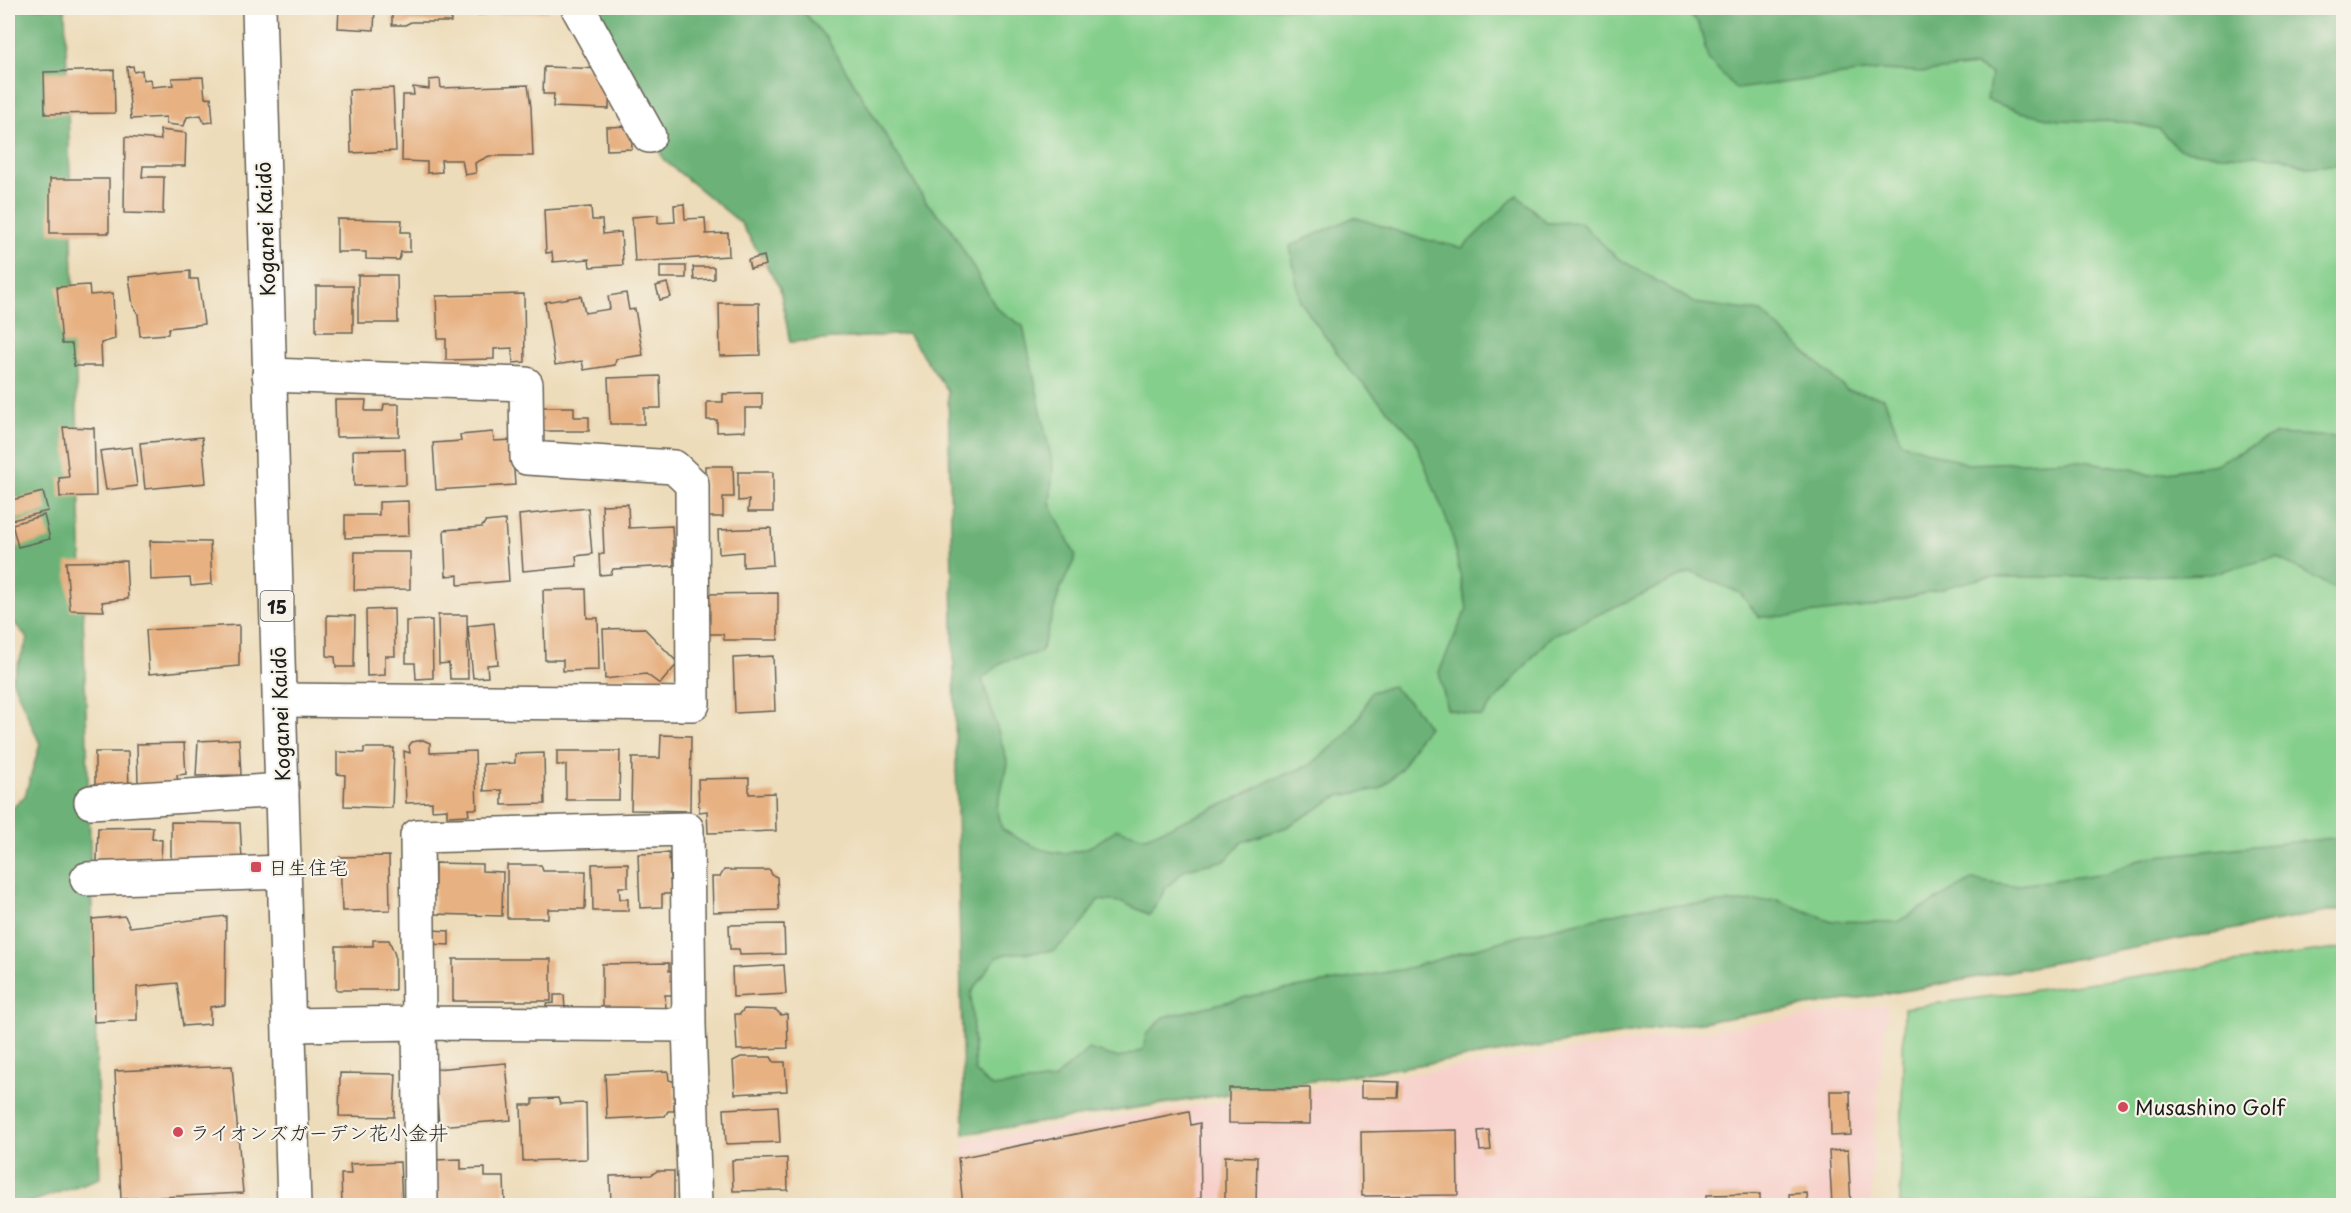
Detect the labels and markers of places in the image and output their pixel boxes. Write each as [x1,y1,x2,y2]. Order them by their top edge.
place label: 日生住宅 [268,852,348,882]
marker: 日生住宅 [249,860,263,874]
place label: Musashino Golf [2135,1092,2287,1122]
marker: Musashino Golf [2116,1100,2130,1114]
place label: ライオンズガーデン花小金井 [190,1117,448,1147]
marker: ライオンズガーデン花小金井 [171,1125,185,1139]

